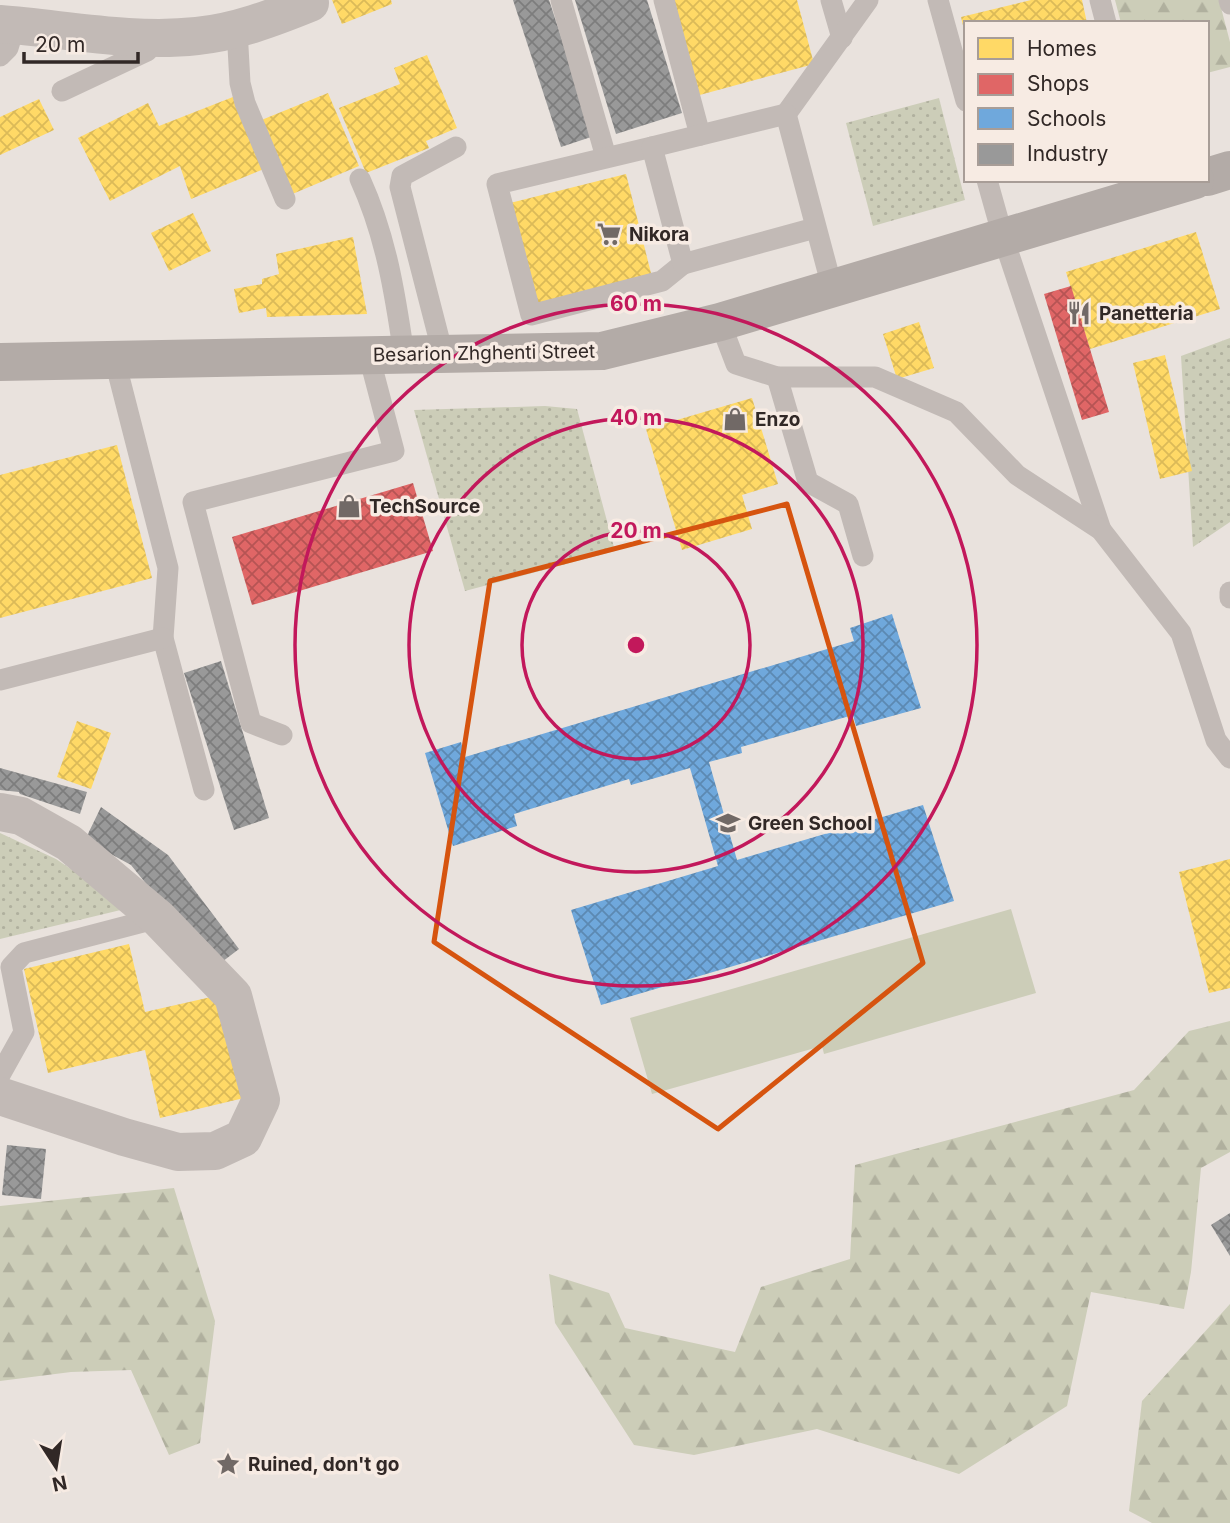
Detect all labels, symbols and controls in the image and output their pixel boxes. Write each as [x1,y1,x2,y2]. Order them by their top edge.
scale bar [24,21,138,65]
legend [964,21,1209,182]
text: 20 m [35,32,85,57]
text: Homes [1027,36,1097,61]
text: Shops [1027,71,1089,96]
text: Schools [1027,106,1106,131]
text: Industry [1027,141,1109,166]
supermarket icon: Nikora [595,220,623,248]
place label: Nikora [629,223,689,246]
text: 60 m [610,291,662,316]
restaurant icon: Panetteria [1065,299,1093,327]
place label: Panetteria [1099,302,1194,325]
street label: Besarion Zhghenti Street [373,340,595,366]
text: 40 m [610,405,662,430]
shop icon: Enzo [721,405,749,433]
place label: Enzo [755,408,801,431]
shop icon: TechSource [335,492,363,520]
place label: TechSource [369,495,480,518]
text: 20 m [610,518,662,543]
centre of rings [624,633,648,657]
school or university icon: Green School [714,809,742,837]
place label: Green School [748,812,872,835]
north arrow [21,1432,91,1502]
place icon: Ruined, don't go [214,1450,242,1478]
place label: Ruined, don't go [248,1453,399,1476]
text: N [50,1470,69,1496]

